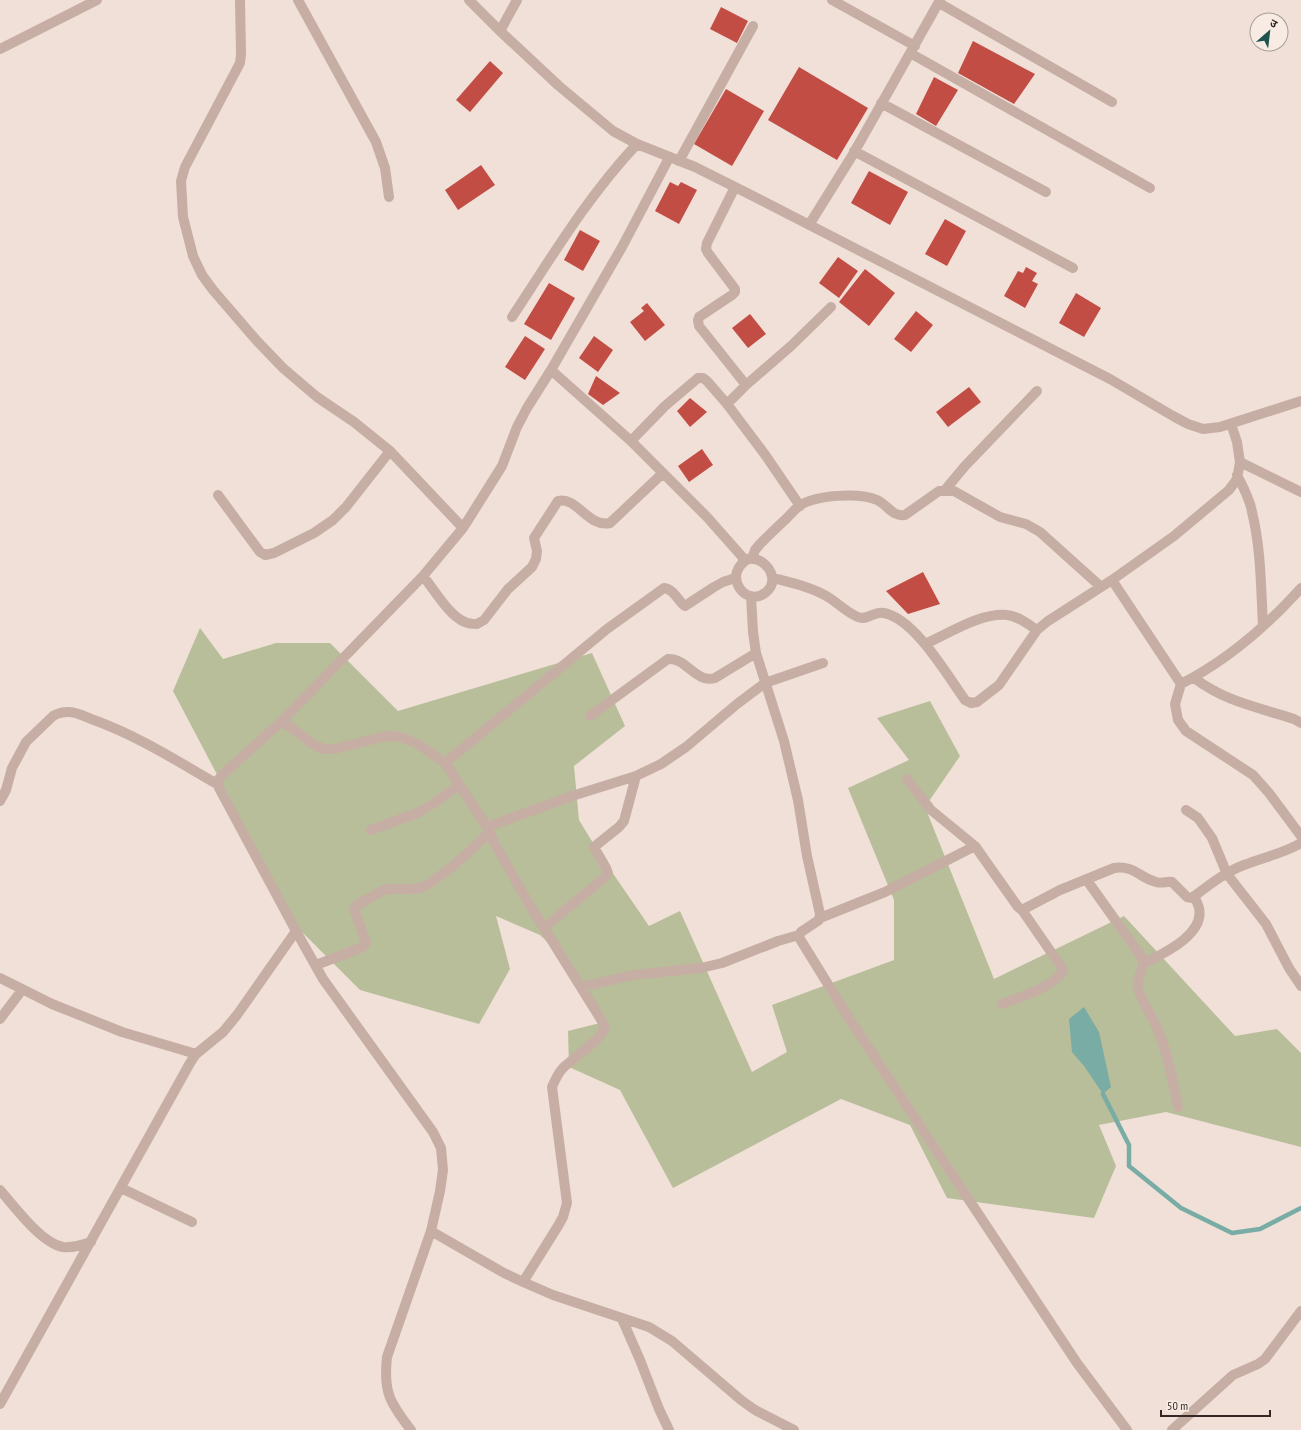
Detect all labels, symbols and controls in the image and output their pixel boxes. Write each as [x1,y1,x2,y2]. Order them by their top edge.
north arrow [1249,12,1289,52]
text: उ [1268,15,1280,31]
scale bar [1161,1392,1270,1418]
text: 50 m [1167,1398,1188,1413]

